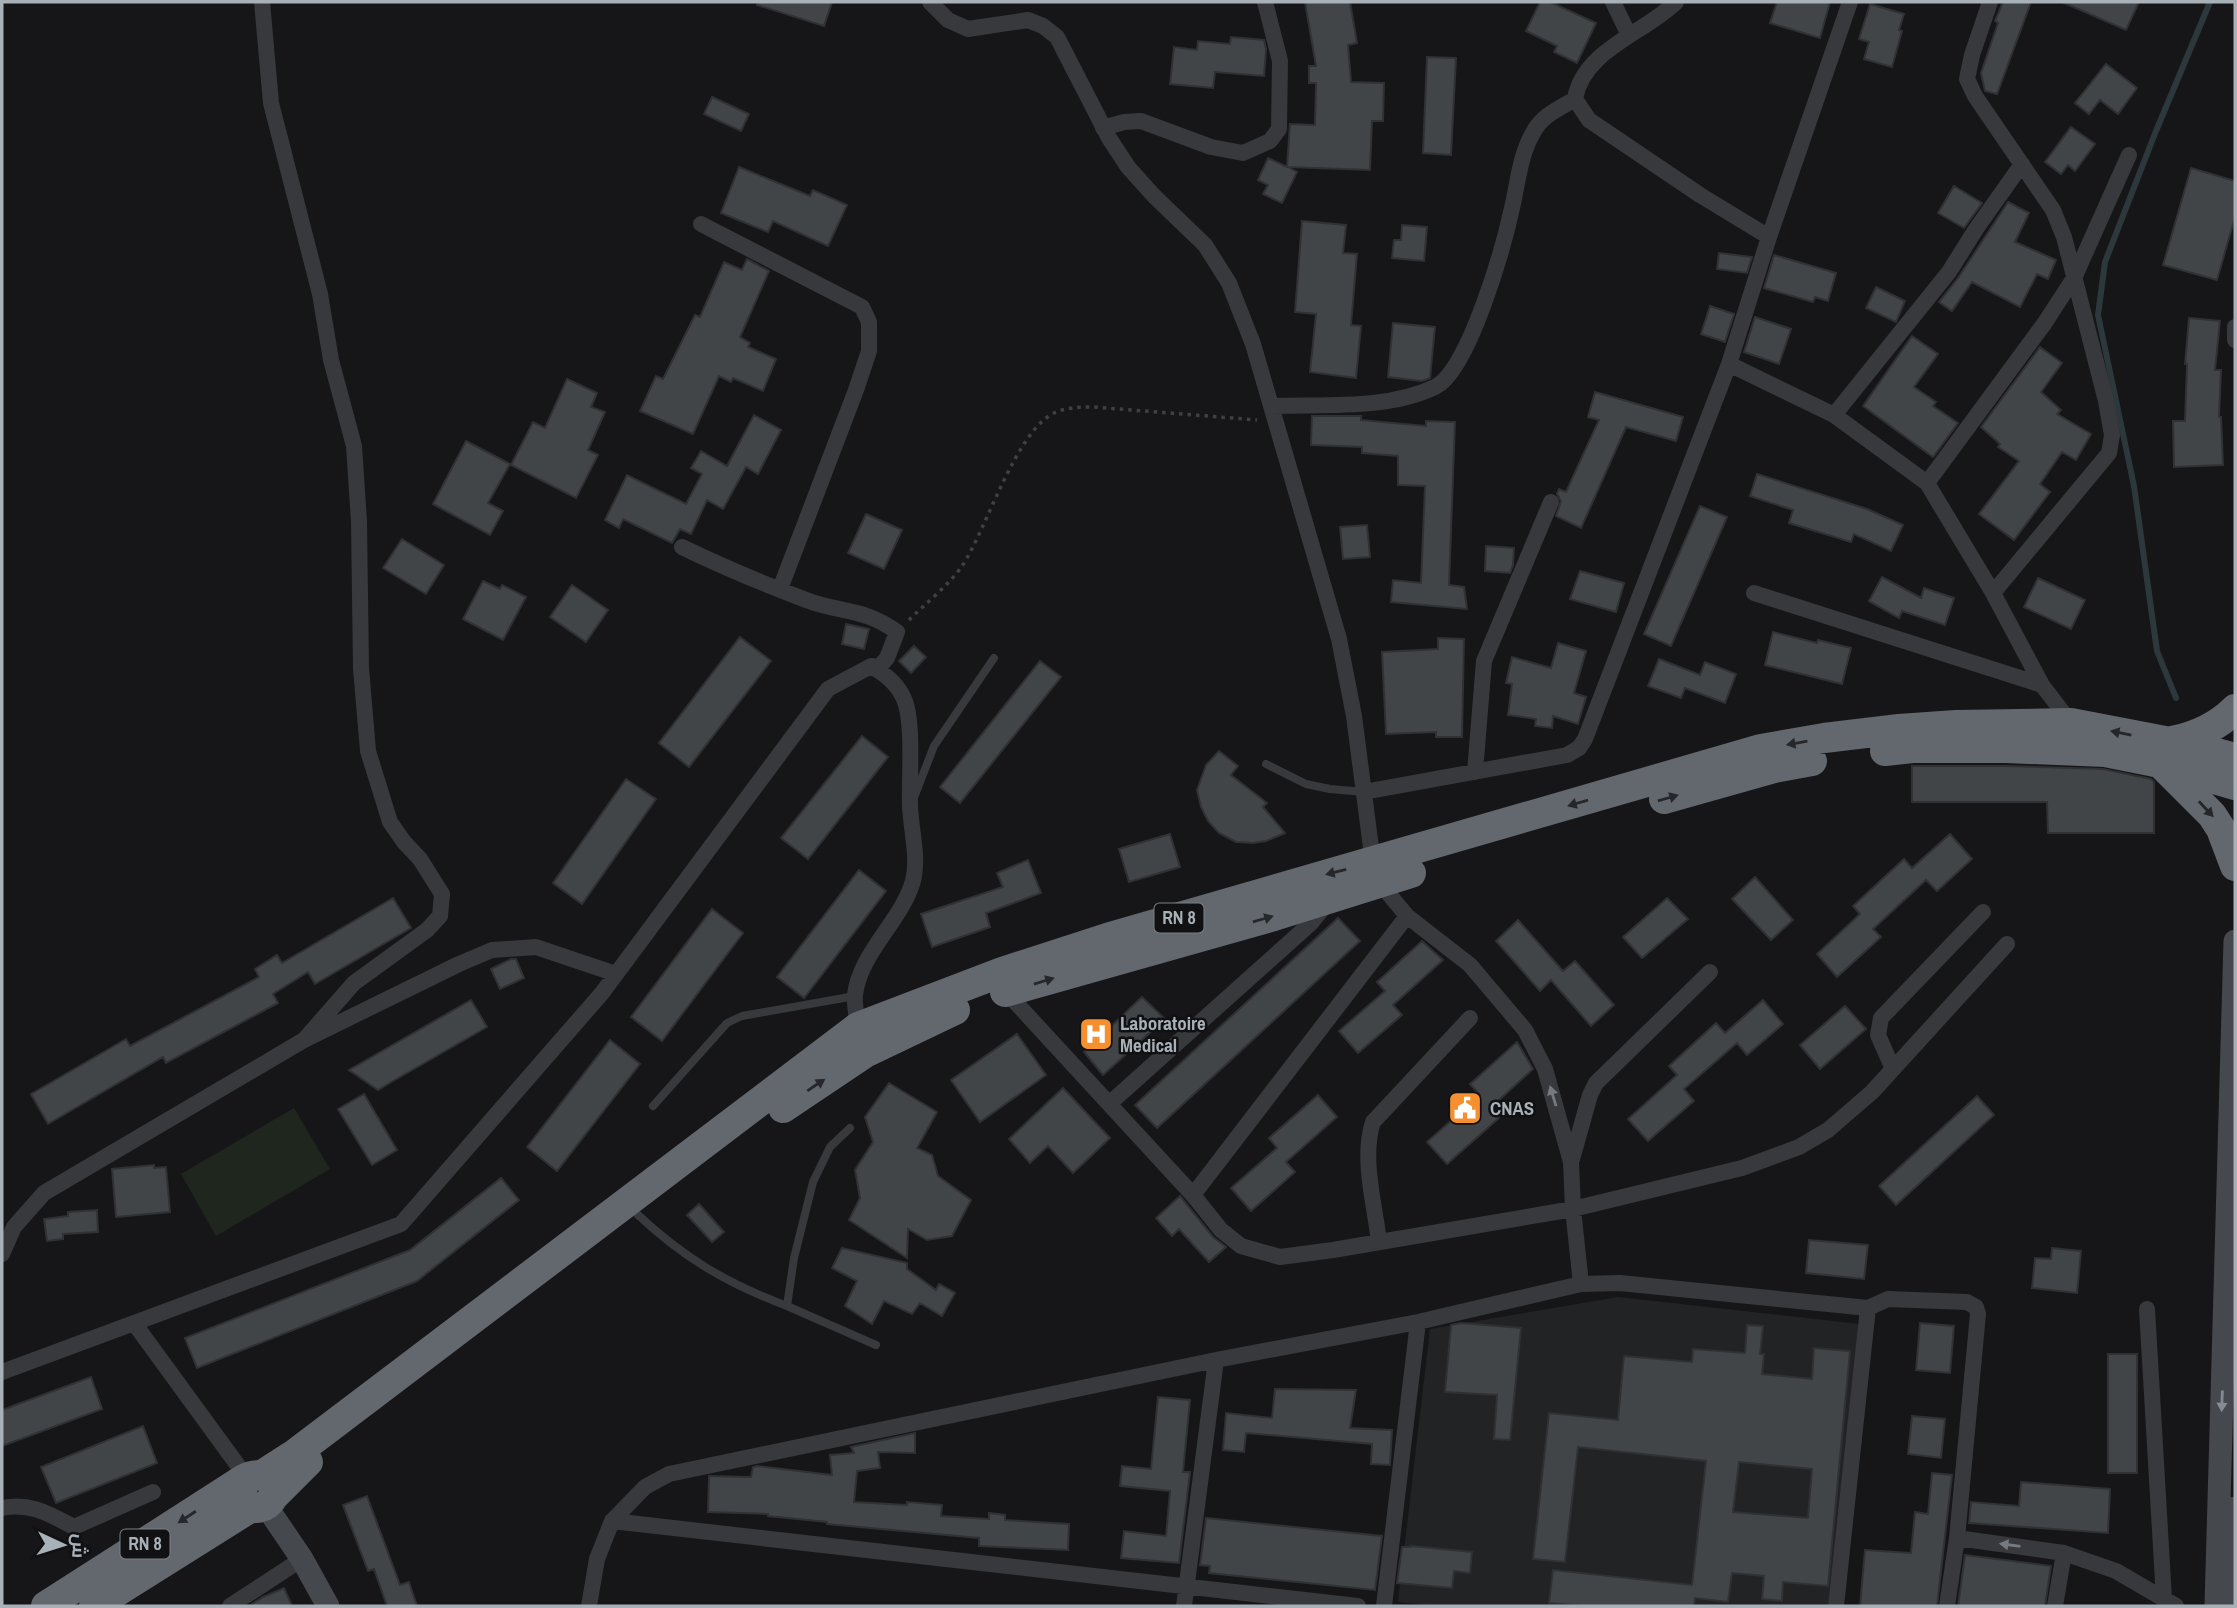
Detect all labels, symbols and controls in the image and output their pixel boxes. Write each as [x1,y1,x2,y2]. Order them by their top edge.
one-way arrow [2110,727,2132,738]
one-way arrow [1786,738,1808,749]
one-way arrow [1658,792,1679,802]
one-way arrow [1567,798,1588,808]
one-way arrow [2198,800,2214,818]
one-way arrow [1325,867,1347,878]
road number: RN 8 [1154,903,1204,932]
one-way arrow [1252,913,1273,923]
one-way arrow [1033,975,1054,985]
place label: Laboratoire Medical [1120,1010,1206,1058]
hospital icon: Laboratoire Medical [1077,1015,1115,1053]
one-way arrow [807,1078,825,1092]
one-way arrow [1548,1085,1558,1106]
public building icon: CNAS [1446,1089,1484,1127]
place label: CNAS [1490,1095,1534,1121]
one-way arrow [2216,1390,2228,1412]
north arrow [28,1510,98,1580]
one-way arrow [177,1510,197,1523]
road number: RN 8 [120,1530,170,1559]
text: ش [66,1533,94,1559]
one-way arrow [1999,1540,2021,1551]

